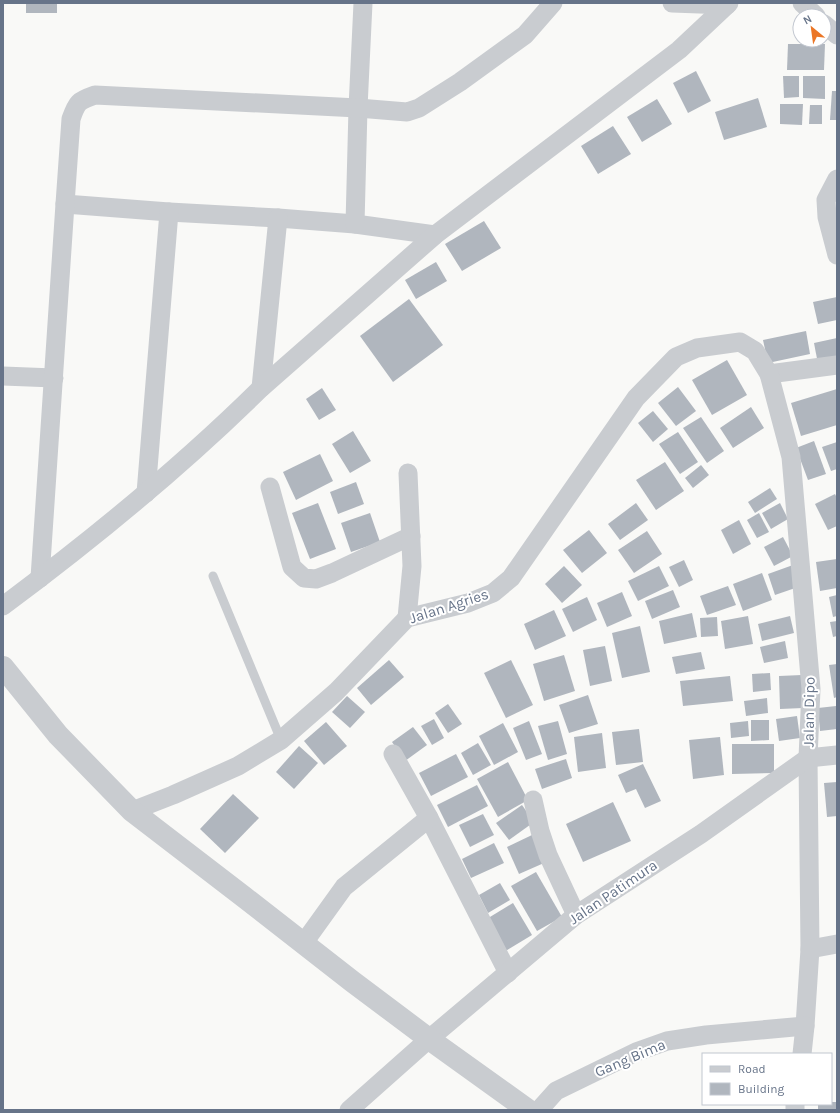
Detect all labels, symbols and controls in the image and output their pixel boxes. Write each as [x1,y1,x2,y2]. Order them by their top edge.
north arrow [792,8,832,48]
text: N [801,12,814,27]
street label: Jalan Agries [407,585,491,627]
street label: Jalan Dipo [799,676,819,748]
street label: Jalan Patimura [565,856,661,928]
street label: Gang Bima [592,1035,668,1081]
legend [702,1053,832,1105]
text: Road [738,1062,766,1076]
text: Building [738,1082,785,1096]

